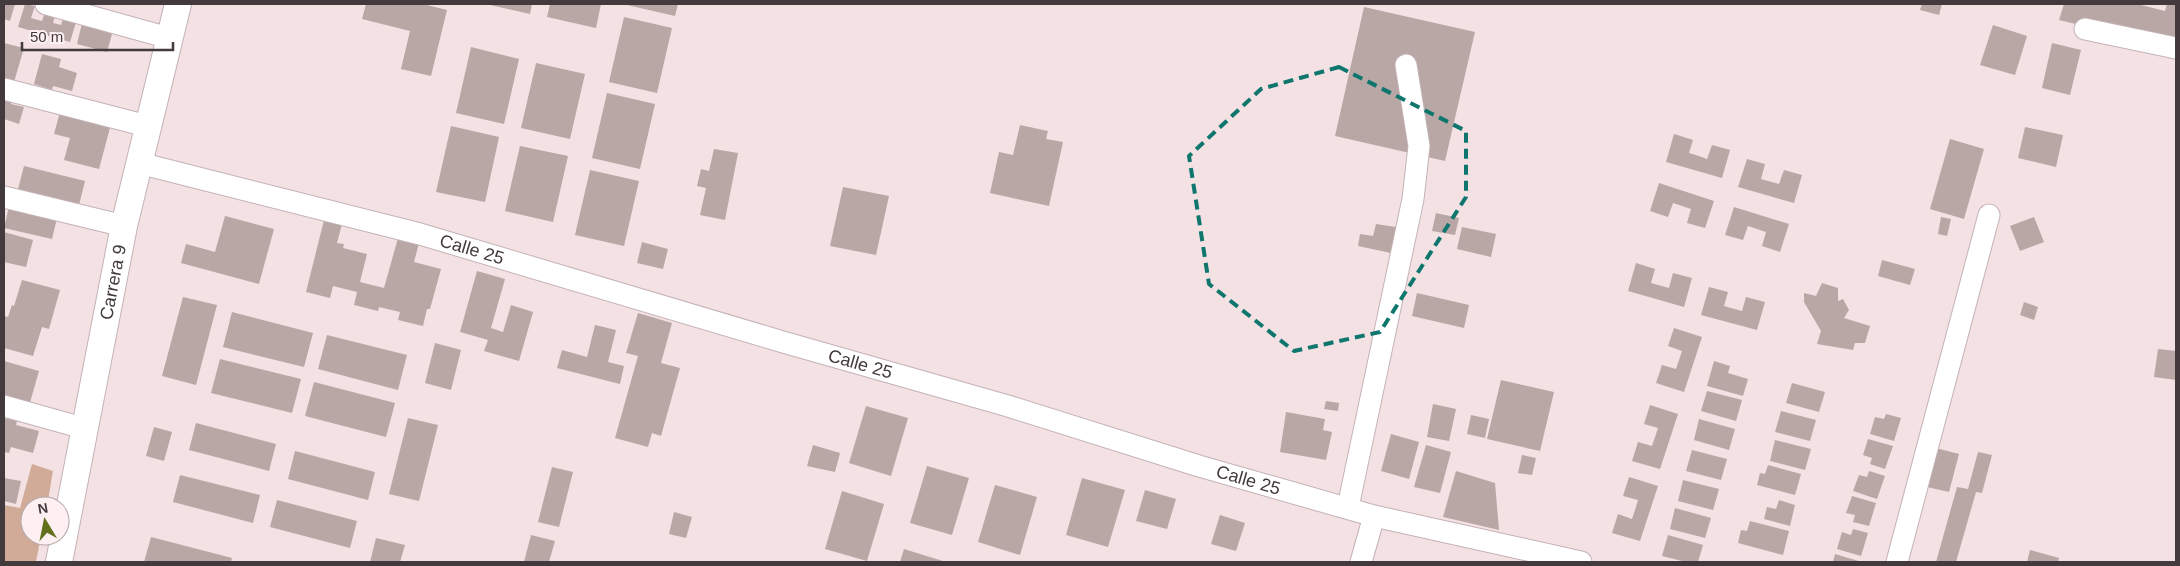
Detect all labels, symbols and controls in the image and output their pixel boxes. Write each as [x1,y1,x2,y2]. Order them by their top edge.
scale bar [22,20,174,52]
text: 50 m [30,28,63,45]
street label: Calle 25 [437,230,506,268]
street label: Carrera 9 [96,243,130,321]
street label: Calle 25 [826,345,895,383]
street label: Calle 25 [1214,461,1283,499]
north arrow [20,496,70,546]
text: N [36,499,49,517]

